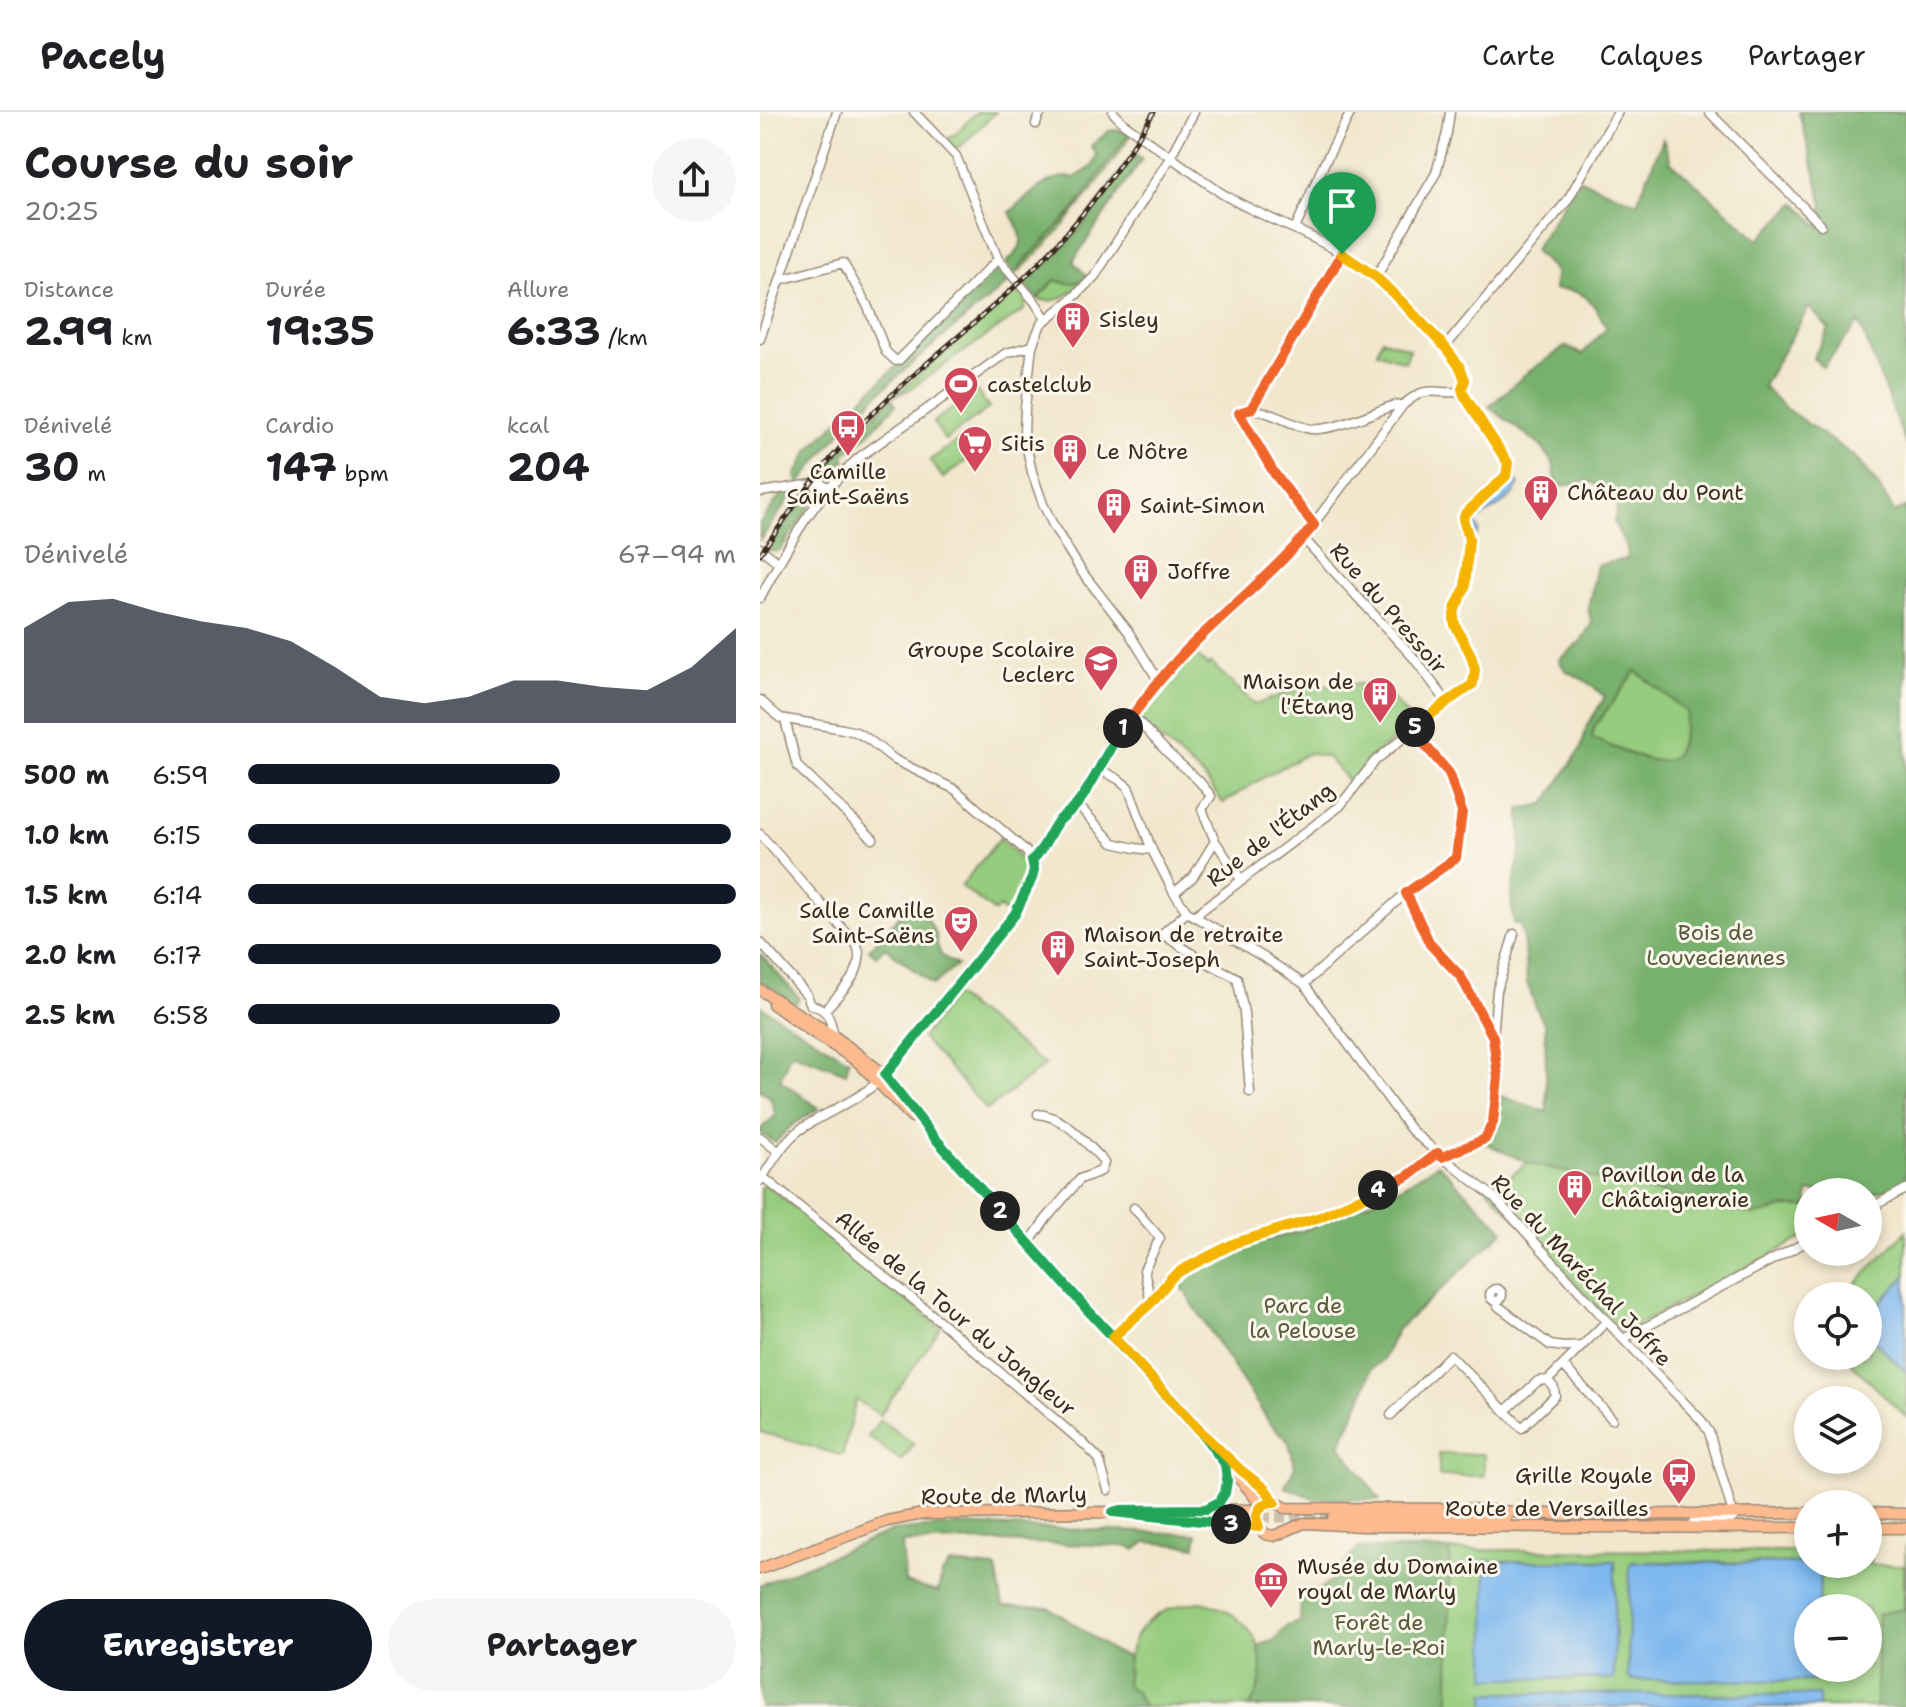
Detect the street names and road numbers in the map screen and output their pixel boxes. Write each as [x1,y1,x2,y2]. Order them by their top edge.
street label: Rue du Pressoir [1324,537,1454,680]
street label: Rue de l'Étang [1201,775,1340,893]
street label: Rue du Maréchal Joffre [1485,1168,1678,1373]
street label: Allée de la Tour du Jongleur [829,1204,1082,1423]
street label: Route de Marly [921,1480,1087,1511]
street label: Route de Versailles [1445,1494,1649,1523]

